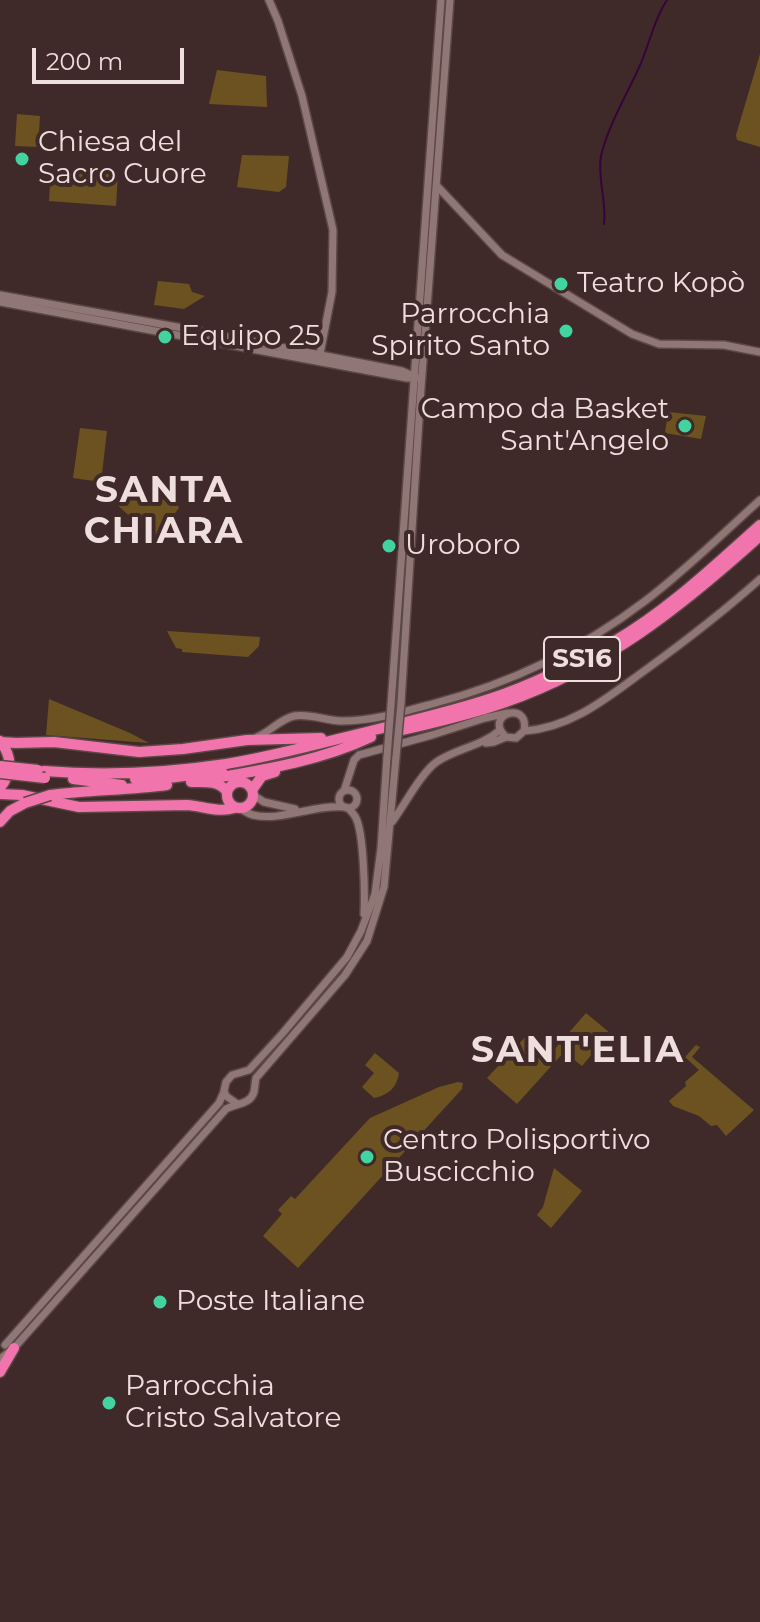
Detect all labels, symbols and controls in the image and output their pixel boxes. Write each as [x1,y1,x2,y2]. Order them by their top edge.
scale bar [36,32,188,82]
text: 200 m [46,47,123,76]
place label: Chiesa del Sacro Cuore [38,126,207,192]
marker: Chiesa del Sacro Cuore [13,150,31,168]
place label: Teatro Kopò [577,267,745,301]
marker: Teatro Kopò [552,275,570,293]
place label: Parrocchia Spirito Santo [371,298,550,364]
place label: Equipo 25 [181,320,320,354]
marker: Parrocchia Spirito Santo [557,322,575,340]
marker: Equipo 25 [156,328,174,346]
place label: Campo da Basket Sant'Angelo [421,393,669,459]
marker: Campo da Basket Sant'Angelo [676,417,694,435]
district label: SANTA CHIARA [84,469,244,554]
place label: Uroboro [405,529,521,563]
marker: Uroboro [380,537,398,555]
road number: SS16 [544,637,620,681]
district label: SANT'ELIA [471,1029,685,1073]
place label: Centro Polisportivo Buscicchio [383,1124,651,1190]
marker: Centro Polisportivo Buscicchio [358,1148,376,1166]
place label: Poste Italiane [176,1285,365,1319]
marker: Poste Italiane [151,1293,169,1311]
place label: Parrocchia Cristo Salvatore [125,1370,341,1436]
marker: Parrocchia Cristo Salvatore [100,1394,118,1412]

